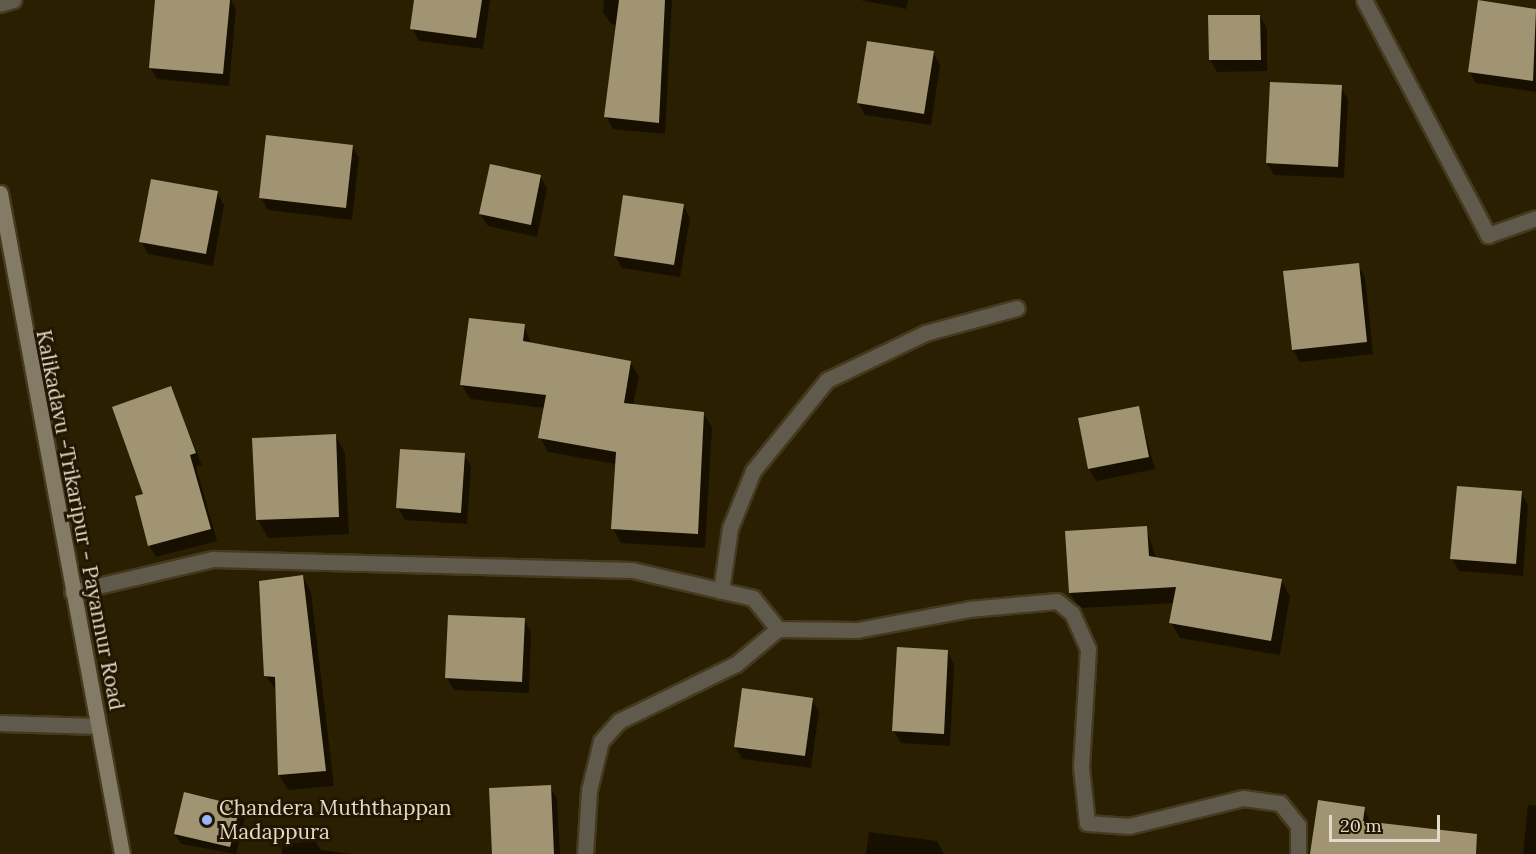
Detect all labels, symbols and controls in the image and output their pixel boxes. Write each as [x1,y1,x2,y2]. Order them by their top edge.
street label: Kalikadavu -Trikaripur - Payannur Road [31,328,129,712]
place label: Chandera Muththappan Madappura [219,795,452,845]
scale bar [1332,803,1443,841]
marker: Chandera Muththappan Madappura [200,813,214,827]
text: 20 m [1340,814,1382,837]

